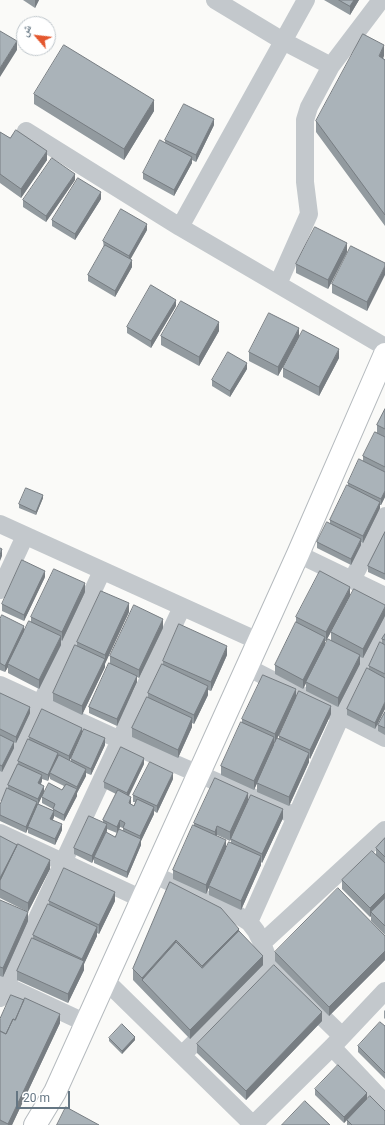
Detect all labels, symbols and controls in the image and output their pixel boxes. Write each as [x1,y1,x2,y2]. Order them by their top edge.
north arrow [16,16,56,56]
text: ش [17,22,34,39]
scale bar [18,1083,72,1109]
text: 20 m [23,1091,50,1105]

